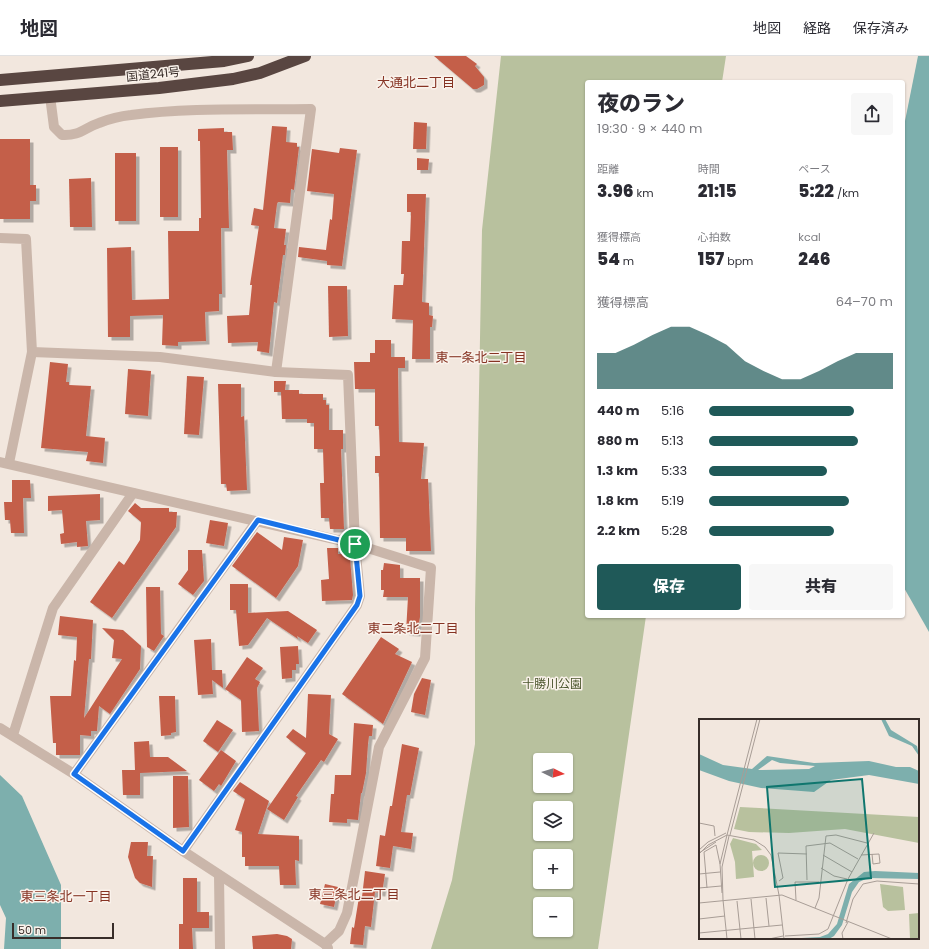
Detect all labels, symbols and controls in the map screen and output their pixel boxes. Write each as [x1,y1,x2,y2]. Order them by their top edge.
text: 地図 [20,15,58,42]
text: 地図 [753,18,781,38]
text: 経路 [803,18,831,38]
text: 保存済み [853,18,909,38]
street label: 国道241号 [125,63,181,85]
district label: 大通北二丁目 [377,73,455,92]
text: 夜のラン [597,88,685,119]
button: share [851,93,893,135]
text: 19:30 · 9 × 440 m [597,119,703,138]
text: 距離 [597,161,619,177]
text: 時間 [698,161,720,177]
text: ペース [798,161,831,177]
text: 3.96 [597,179,634,203]
text: 21:15 [698,179,737,203]
text: 5:22 [798,179,834,203]
text: km [634,185,654,201]
text: /km [834,185,859,201]
text: 獲得標高 [597,229,641,245]
text: 心拍数 [698,229,731,245]
text: kcal [798,229,821,245]
text: 54 [597,247,620,271]
text: 157 [698,247,724,271]
text: 246 [798,247,831,271]
text: m [620,253,634,269]
text: bpm [724,253,753,269]
text: 64–70 m [836,292,893,311]
text: 獲得標高 [597,293,649,312]
district label: 東一条北二丁目 [435,348,527,367]
text: 440 m [597,401,640,420]
text: 5:16 [661,401,684,420]
text: 880 m [597,431,639,450]
text: 5:13 [661,431,684,450]
text: 1.3 km [597,461,638,480]
text: 5:33 [661,461,687,480]
text: 1.8 km [597,491,639,510]
text: 5:19 [661,491,684,510]
text: 2.2 km [597,521,640,540]
text: 5:28 [661,521,688,540]
pin [338,527,372,561]
icon: arrive [344,533,366,555]
button: 保存 [597,564,741,610]
button: 共有 [749,564,893,610]
district label: 東二条北二丁目 [367,619,459,638]
park label: 十勝川公園 [522,675,582,692]
inset map [699,719,919,939]
north arrow [533,753,573,793]
map controls [533,753,573,937]
button: layers [533,801,573,841]
button: + [533,849,573,889]
district label: 東三条北二丁目 [308,885,400,904]
district label: 東三条北一丁目 [20,887,112,906]
button: − [533,897,573,937]
scale bar [12,921,114,940]
text: 50 m [18,922,46,938]

